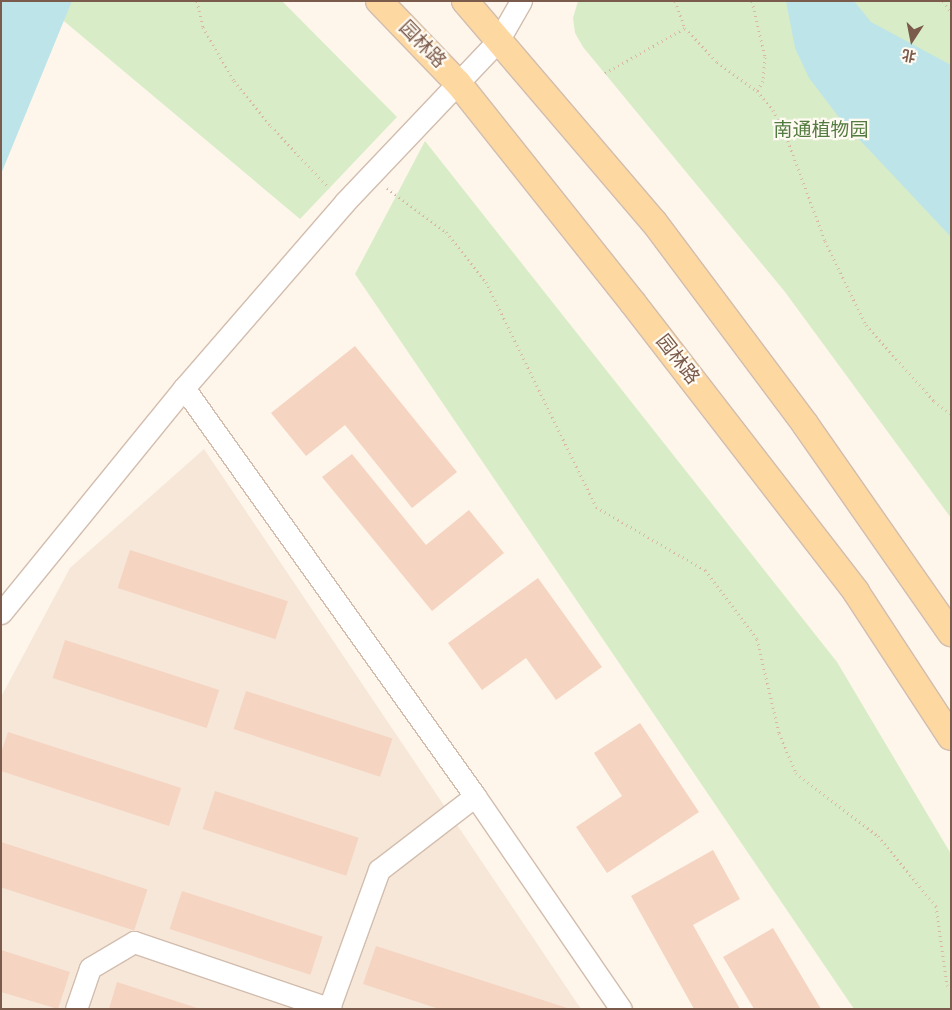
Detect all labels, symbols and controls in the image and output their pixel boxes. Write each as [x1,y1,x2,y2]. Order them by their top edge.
north arrow [887,15,937,65]
street label: 园林路 [394,17,450,73]
text: 北 [901,46,918,65]
park label: 南通植物园 [774,120,868,142]
street label: 园林路 [650,331,704,389]

